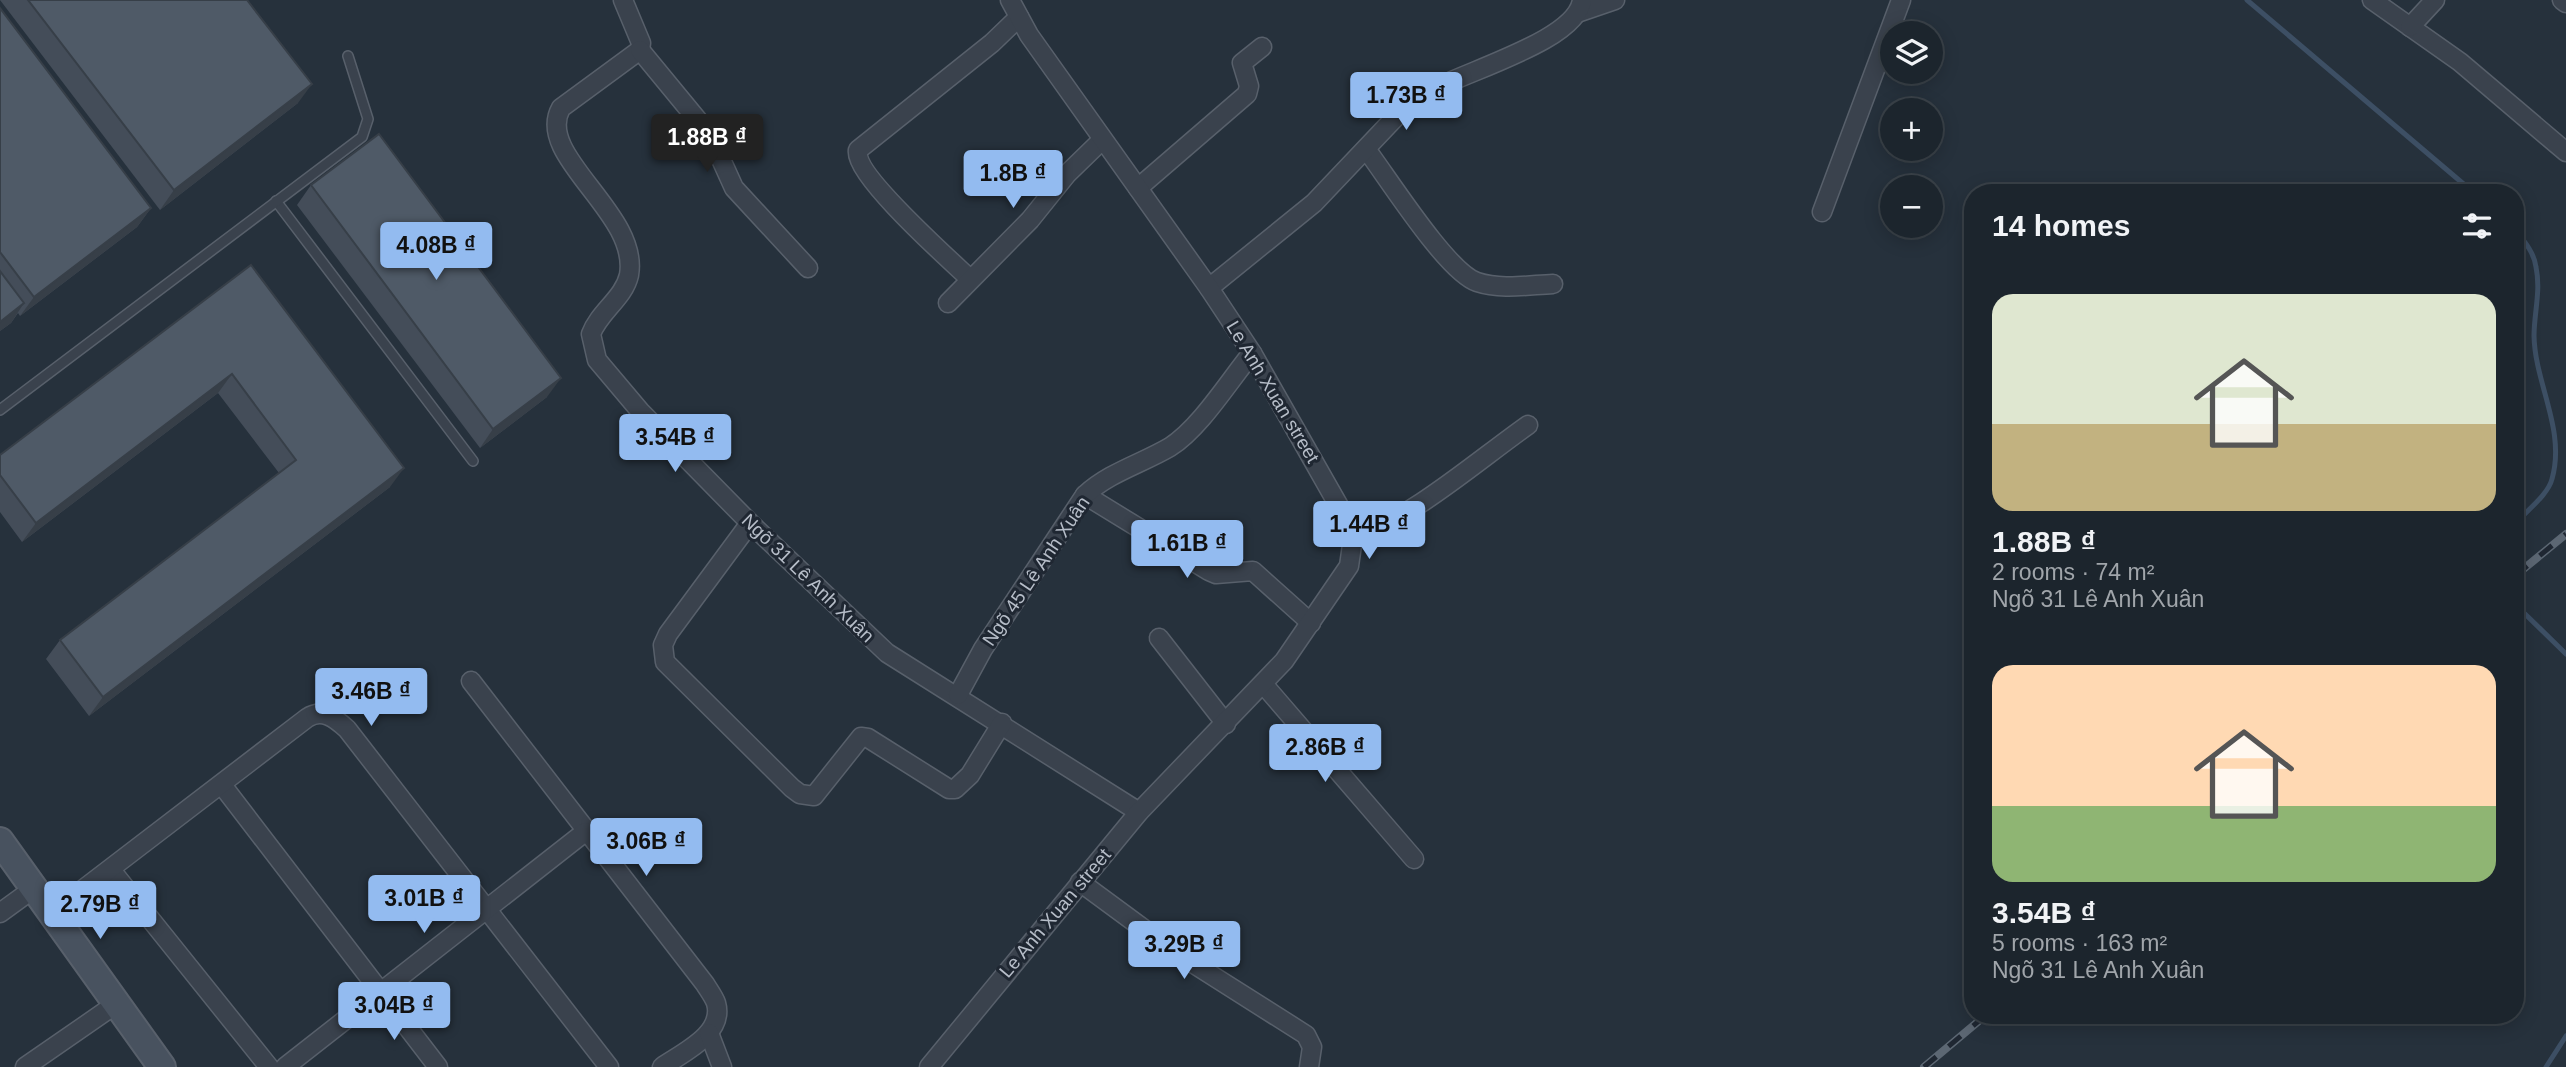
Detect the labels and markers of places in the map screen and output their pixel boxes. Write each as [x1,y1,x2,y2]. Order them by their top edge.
pin: 1.73B ₫ [1341,72,1471,132]
pin: 1.88B ₫ [642,114,772,174]
pin: 1.8B ₫ [956,150,1070,210]
pin: 4.08B ₫ [371,222,501,282]
pin: 3.54B ₫ [610,414,740,474]
pin: 1.44B ₫ [1304,502,1434,561]
pin: 1.61B ₫ [1122,520,1252,580]
pin: 3.46B ₫ [306,668,436,728]
pin: 2.86B ₫ [1260,724,1390,784]
pin: 3.06B ₫ [581,818,711,878]
pin: 3.01B ₫ [359,876,489,935]
pin: 2.79B ₫ [35,881,165,941]
pin: 3.29B ₫ [1119,922,1249,981]
pin: 3.04B ₫ [329,982,459,1042]

